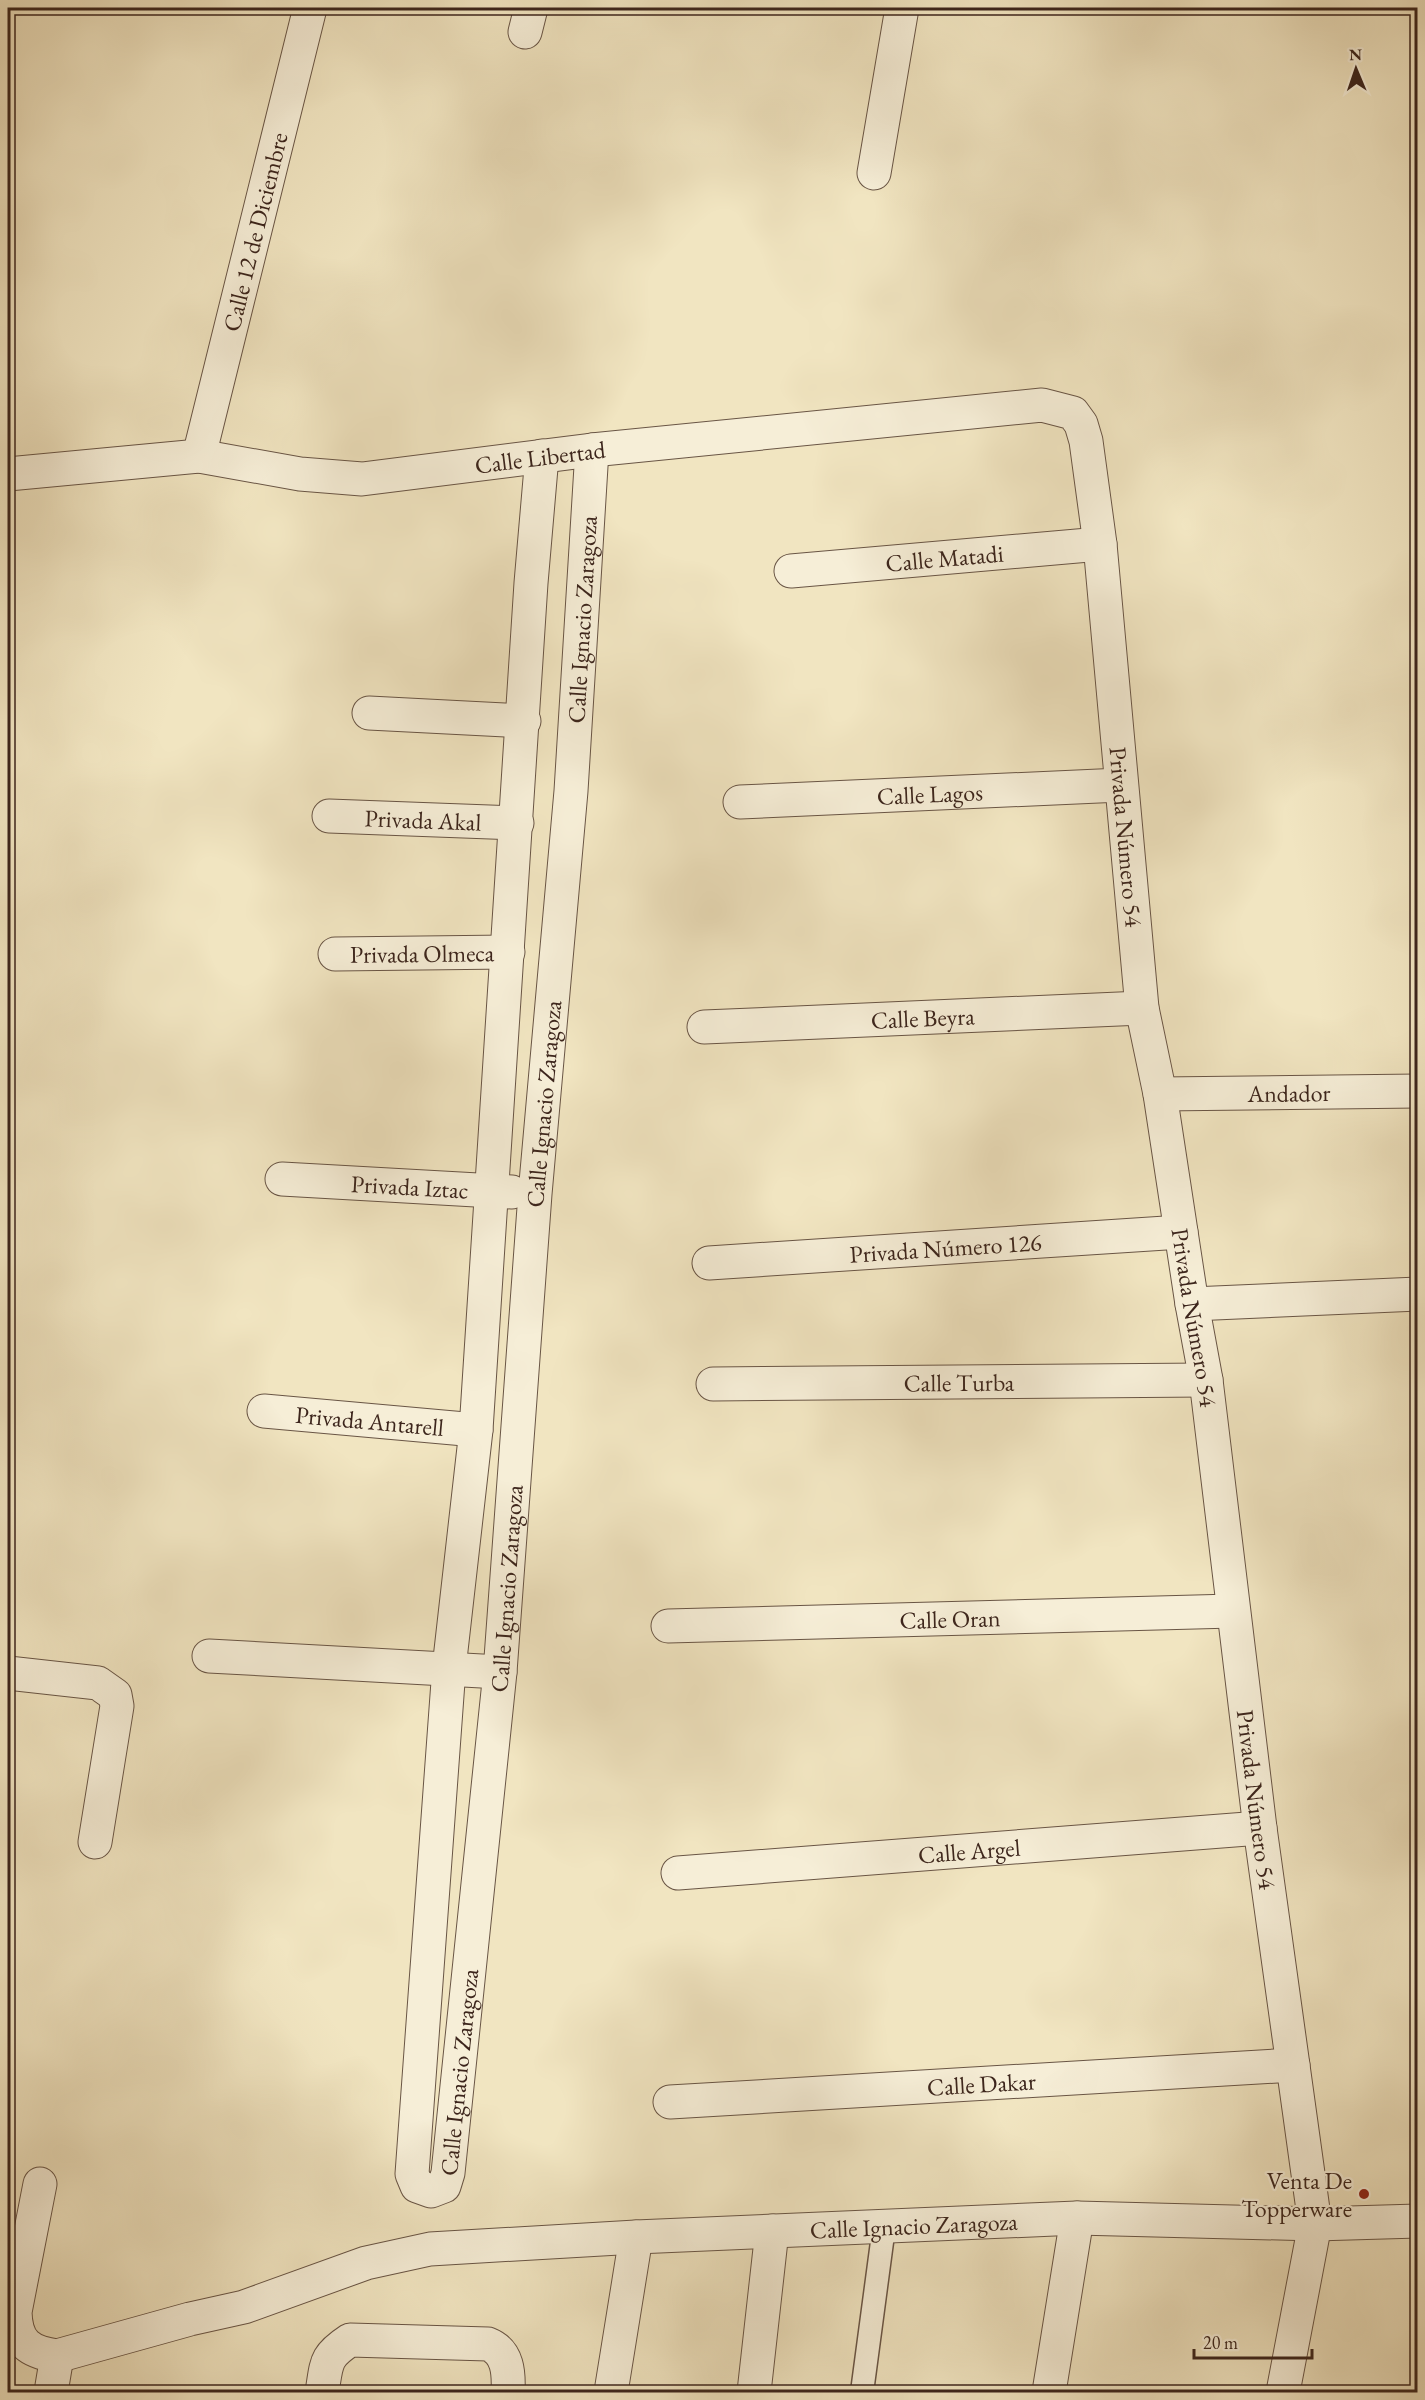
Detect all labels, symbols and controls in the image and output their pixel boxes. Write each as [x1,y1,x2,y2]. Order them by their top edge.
north arrow [1326,39,1386,99]
text: N [1349,44,1362,65]
street label: Calle 12 de Diciembre [215,129,294,335]
street label: Calle Libertad [473,433,608,480]
street label: Calle Ignacio Zaragoza [560,514,603,724]
street label: Calle Matadi [884,537,1005,578]
street label: Privada Número 54 [1103,745,1150,929]
street label: Calle Lagos [876,776,983,811]
street label: Privada Akal [364,802,482,837]
street label: Privada Olmeca [350,937,495,969]
street label: Calle Ignacio Zaragoza [519,999,568,1209]
street label: Calle Beyra [870,1000,976,1035]
street label: Andador [1246,1077,1331,1108]
street label: Privada Iztac [350,1167,469,1205]
street label: Privada Número 126 [848,1226,1043,1269]
street label: Privada Número 54 [1165,1226,1225,1409]
street label: Calle Turba [904,1366,1015,1398]
street label: Privada Antarell [294,1398,445,1443]
street label: Calle Ignacio Zaragoza [482,1483,529,1694]
street label: Calle Oran [899,1602,1001,1635]
street label: Privada Número 54 [1230,1708,1284,1892]
street label: Calle Argel [917,1831,1022,1870]
street label: Calle Ignacio Zaragoza [432,1967,485,2177]
street label: Calle Dakar [926,2065,1037,2102]
place label: Venta De Topperware [1241,2165,1352,2224]
marker: Venta De Topperware [1357,2187,1371,2201]
street label: Calle Ignacio Zaragoza [809,2205,1019,2245]
scale bar [1194,2322,1312,2360]
text: 20 m [1203,2331,1238,2354]

